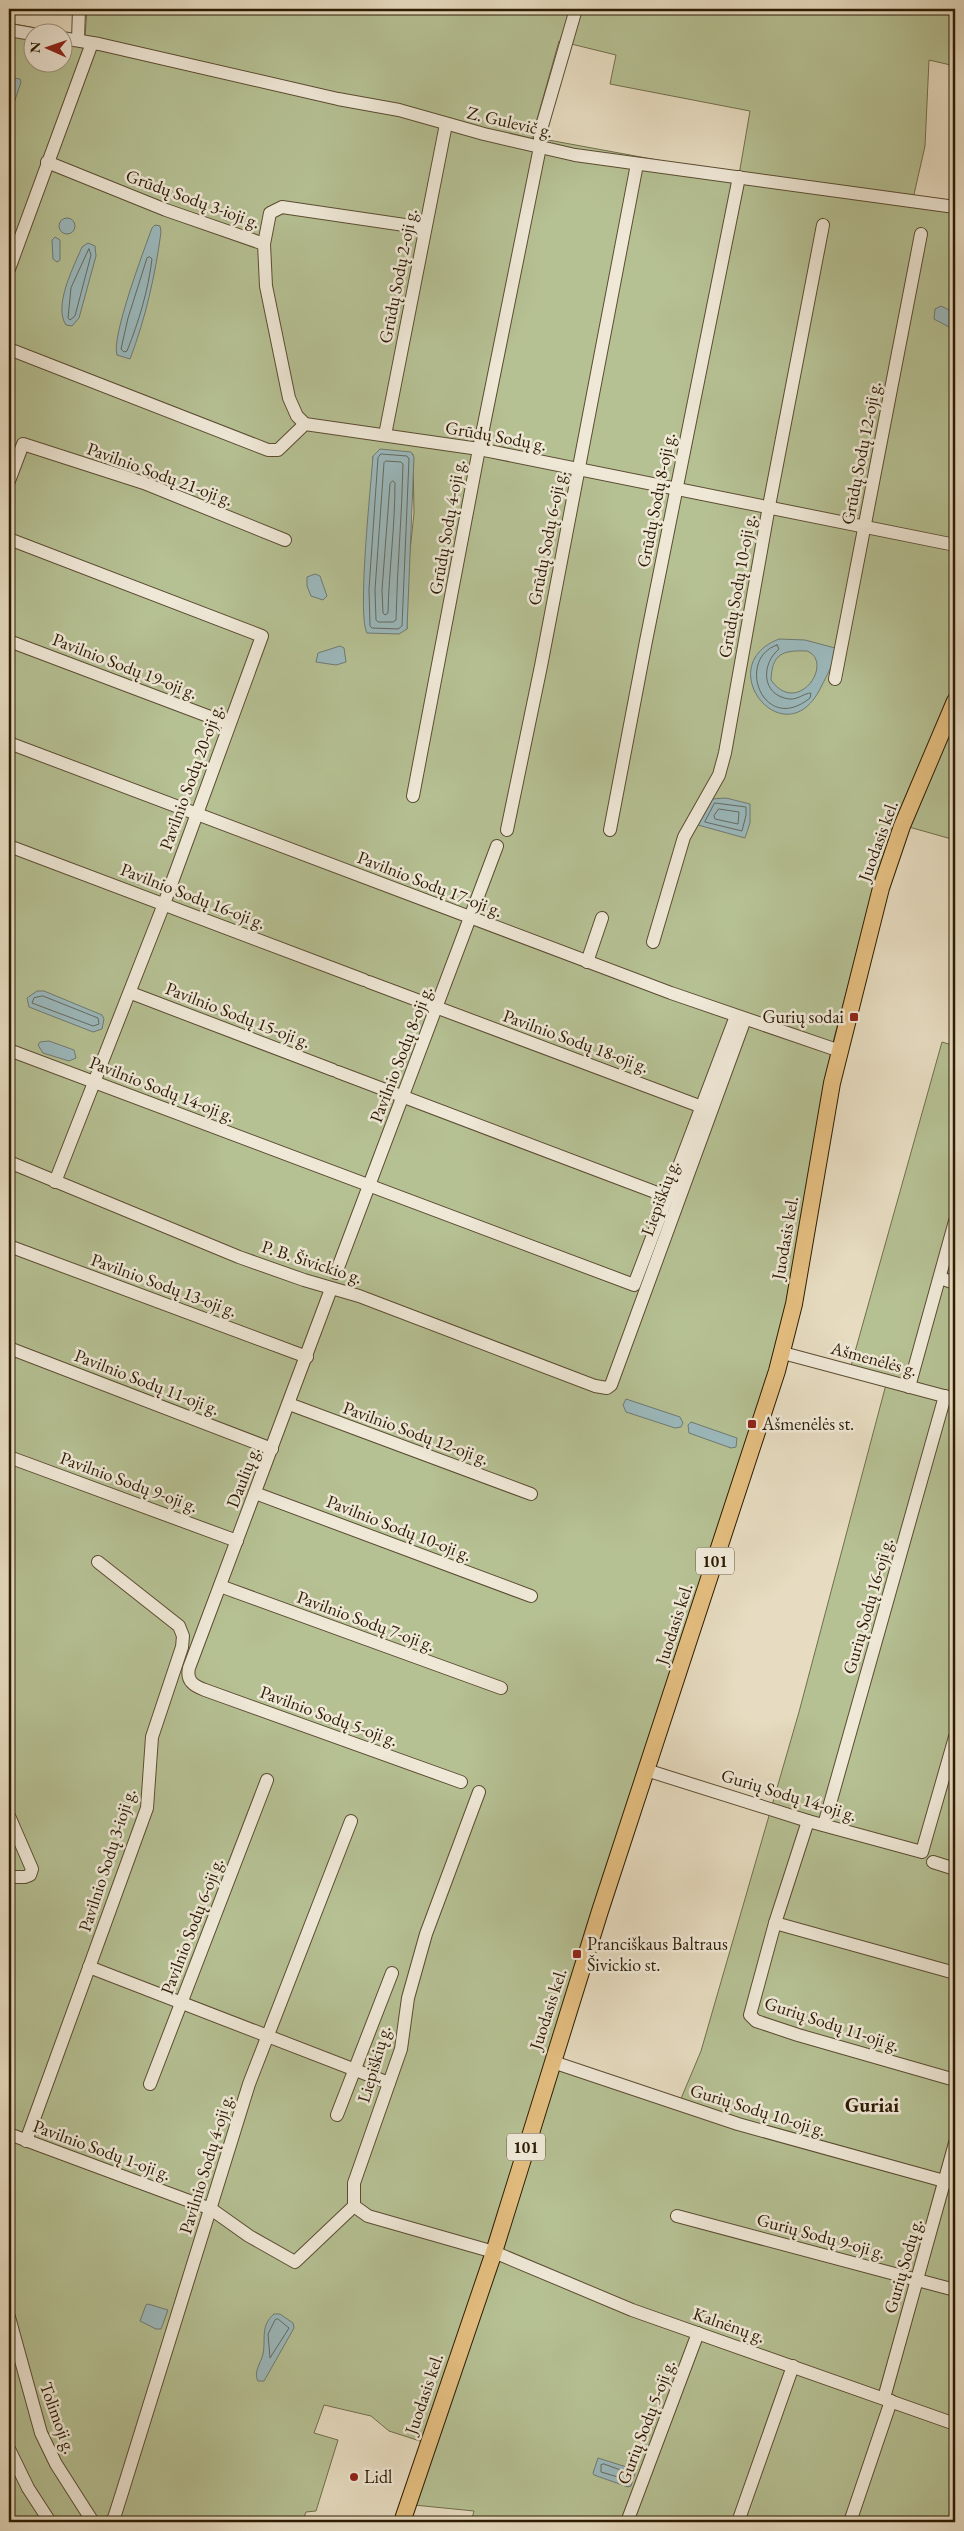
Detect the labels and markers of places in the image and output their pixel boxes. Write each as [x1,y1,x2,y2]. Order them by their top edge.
place label: Gurių sodai [762,1005,845,1028]
marker: Gurių sodai [848,1011,860,1023]
place label: Ašmenėlės st. [761,1412,854,1435]
marker: Ašmenėlės st. [746,1418,758,1430]
place label: Pranciškaus Baltraus Šivickio st. [587,1932,728,1976]
marker: Pranciškaus Baltraus Šivickio st. [571,1948,583,1960]
place label: Lidl [364,2465,392,2488]
marker: Lidl [348,2471,360,2483]

